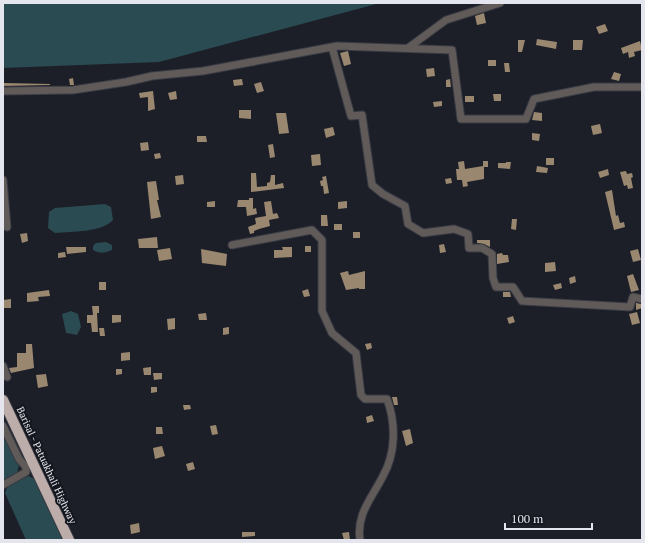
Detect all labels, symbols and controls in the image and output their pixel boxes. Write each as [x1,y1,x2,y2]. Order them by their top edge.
street label: Barisal - Patuakhali Highway [14,405,80,527]
scale bar [505,505,592,531]
text: 100 m [511,511,544,526]

